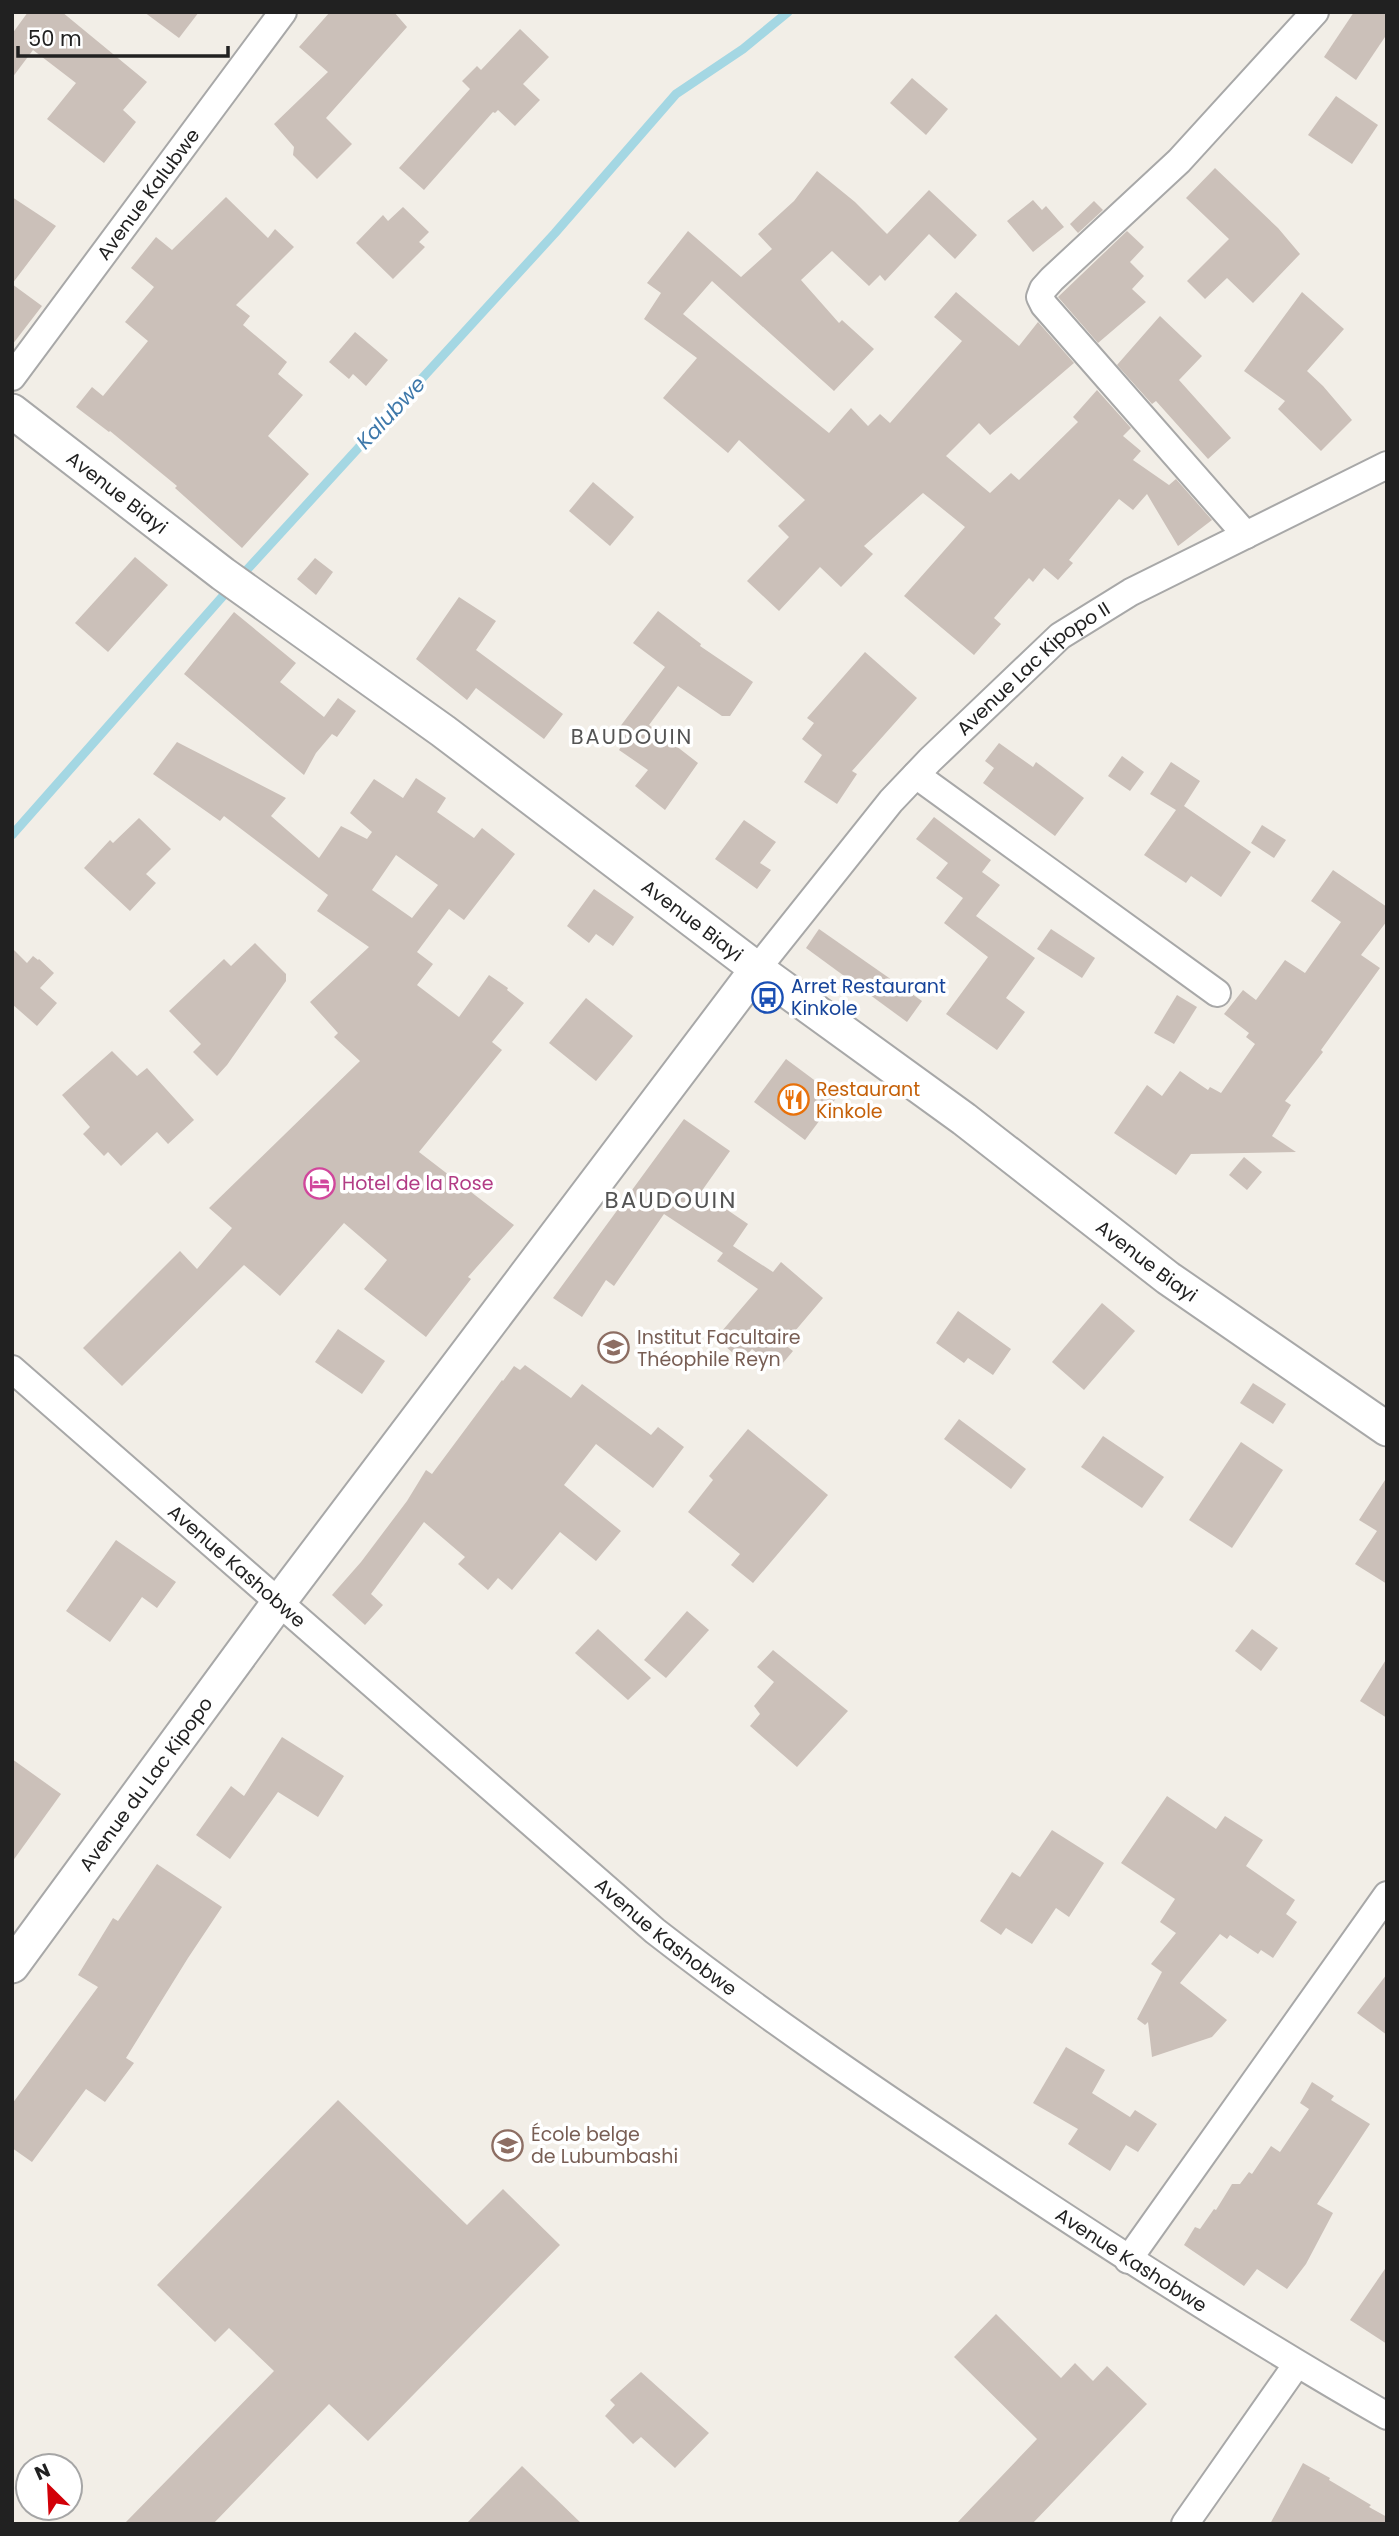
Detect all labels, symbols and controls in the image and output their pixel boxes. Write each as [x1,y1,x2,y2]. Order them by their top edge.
scale bar [18,14,228,58]
text: 50 m [28,24,82,53]
street label: Avenue Kalubwe [90,123,206,266]
water label: Kalubwe [349,370,432,455]
street label: Avenue Biayi [61,445,173,540]
street label: Avenue Lac Kipopo II [951,595,1115,742]
district label: BAUDOUIN [571,722,693,751]
street label: Avenue Biayi [636,873,749,968]
place label: Arret Restaurant Kinkole [791,973,946,1022]
bus stop icon: Arret Restaurant Kinkole [751,980,785,1014]
place label: Restaurant Kinkole [816,1076,920,1125]
restaurant icon: Restaurant Kinkole [776,1083,810,1117]
hotel icon: Hotel de la Rose [302,1166,336,1200]
place label: Hotel de la Rose [342,1170,493,1197]
district label: BAUDOUIN [605,1184,737,1216]
street label: Avenue Biayi [1090,1214,1203,1308]
place label: Institut Facultaire Théophile Reyn [637,1324,801,1373]
school or university icon: Institut Facultaire Théophile Reyn [597,1331,631,1365]
street label: Avenue Kashobwe [162,1498,312,1634]
street label: Avenue du Lac Kipopo [73,1691,219,1877]
street label: Avenue Kashobwe [589,1871,742,2002]
place label: École belge de Lubumbashi [531,2121,678,2170]
school or university icon: École belge de Lubumbashi [491,2128,525,2162]
street label: Avenue Kashobwe [1050,2201,1212,2319]
north arrow [14,2452,84,2522]
text: N [30,2457,54,2487]

